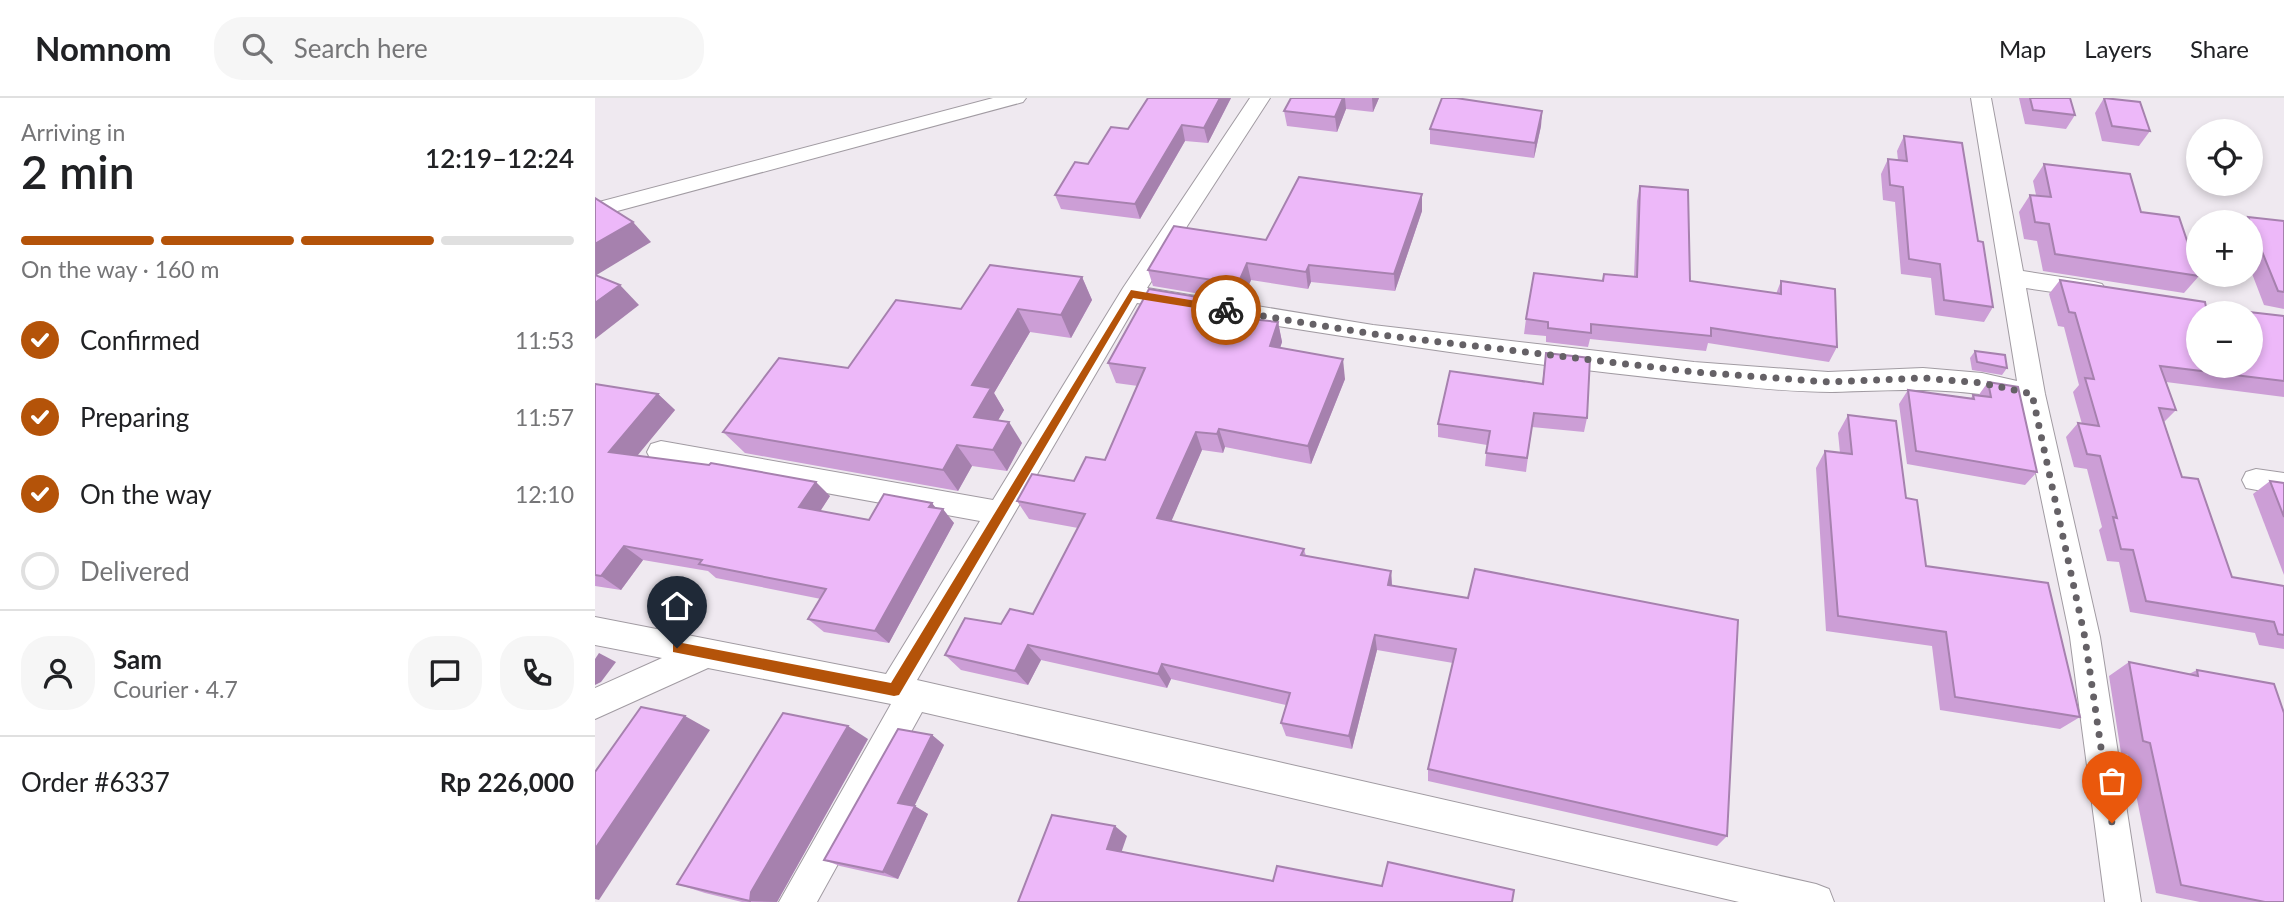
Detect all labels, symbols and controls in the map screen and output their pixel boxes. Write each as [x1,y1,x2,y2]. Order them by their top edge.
search box [214,17,704,80]
text: Nomnom [35,28,172,68]
icon: search [238,29,276,67]
text: Search here [294,32,428,64]
text: Map [1999,34,2046,63]
text: Layers [2084,34,2152,63]
text: Share [2190,34,2249,63]
text: Arriving in [21,118,125,146]
map controls [2186,119,2263,378]
button: locate [2186,119,2263,196]
text: 12:19–12:24 [425,142,574,174]
text: 2 min [21,144,135,199]
button: + [2186,210,2263,287]
text: On the way · 160 m [21,255,220,283]
courier [1191,275,1261,345]
icon: bike [1207,291,1245,329]
button: − [2186,301,2263,378]
icon: check [21,321,59,359]
text: Confirmed [80,324,200,356]
text: 11:53 [515,326,574,354]
icon: check [21,398,59,436]
text: Preparing [80,401,189,433]
text: 11:57 [515,403,574,431]
icon: check [21,475,59,513]
text: On the way [80,478,212,510]
text: 12:10 [515,480,574,508]
text: Delivered [80,555,190,587]
pin [647,576,707,648]
icon: home [658,587,696,625]
button: person [21,636,95,710]
button: chat [408,636,482,710]
button: phone [500,636,574,710]
text: Sam [113,643,162,675]
text: Courier · 4.7 [113,675,238,703]
pin [2082,751,2142,823]
icon: bag [2093,762,2131,800]
text: Order #6337 [21,766,170,798]
text: Rp 226,000 [440,766,574,798]

